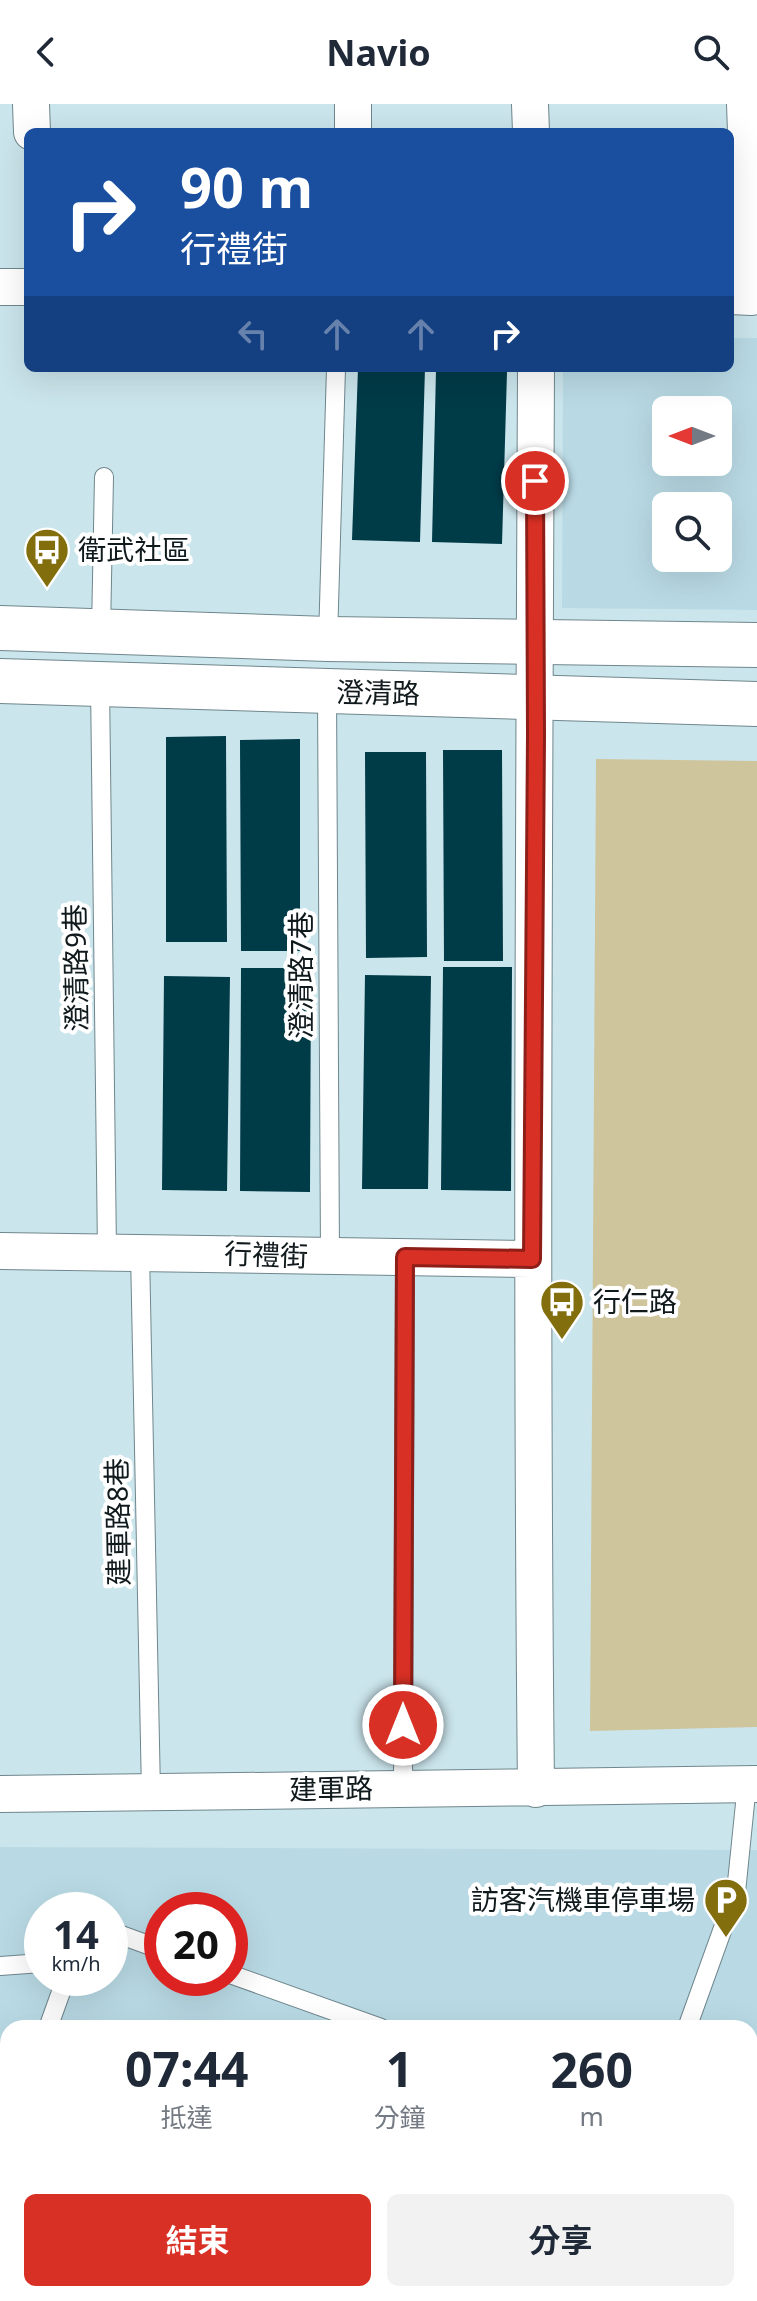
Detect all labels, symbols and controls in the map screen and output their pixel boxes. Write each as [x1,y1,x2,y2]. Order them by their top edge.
text: Navio [326,28,431,77]
icon: back [24,30,68,74]
icon: search [689,30,733,74]
text: 90 m [180,148,313,224]
icon: right [48,160,152,264]
text: 行禮街 [180,224,288,273]
icon: left [231,312,275,356]
icon: ahead [315,312,359,356]
icon: ahead [399,312,443,356]
icon: right [483,312,527,356]
north arrow [652,396,732,476]
map controls [652,396,732,572]
pin [501,447,569,515]
icon: arrive [513,459,557,503]
button: search [652,492,732,572]
bus stop icon: 衛武社區 [23,526,71,589]
place label: 衛武社區 [78,530,190,568]
street label: 澄清路 [336,672,420,712]
street label: 澄清路9巷 [55,904,95,1032]
street label: 澄清路7巷 [281,911,319,1039]
street label: 行禮街 [223,1234,309,1274]
bus stop icon: 行仁路 [538,1278,586,1341]
place label: 行仁路 [593,1282,677,1320]
street label: 建軍路8巷 [97,1458,137,1586]
position arrow [361,1683,445,1767]
street label: 建軍路 [289,1768,373,1808]
parking icon: 訪客汽機車停車場 [702,1876,750,1939]
place label: 訪客汽機車停車場 [471,1880,695,1918]
speed limit sign: 20 [144,1892,248,1996]
text: 14 [53,1906,99,1961]
text: km/h [51,1950,101,1977]
text: 07:44 [125,2036,248,2101]
text: 1 [386,2036,413,2101]
text: 260 [551,2037,633,2102]
text: m [580,2098,604,2134]
text: 抵達 [161,2099,213,2135]
text: 分鐘 [373,2099,425,2135]
button: 結束 [24,2194,371,2286]
button: 分享 [387,2194,734,2286]

